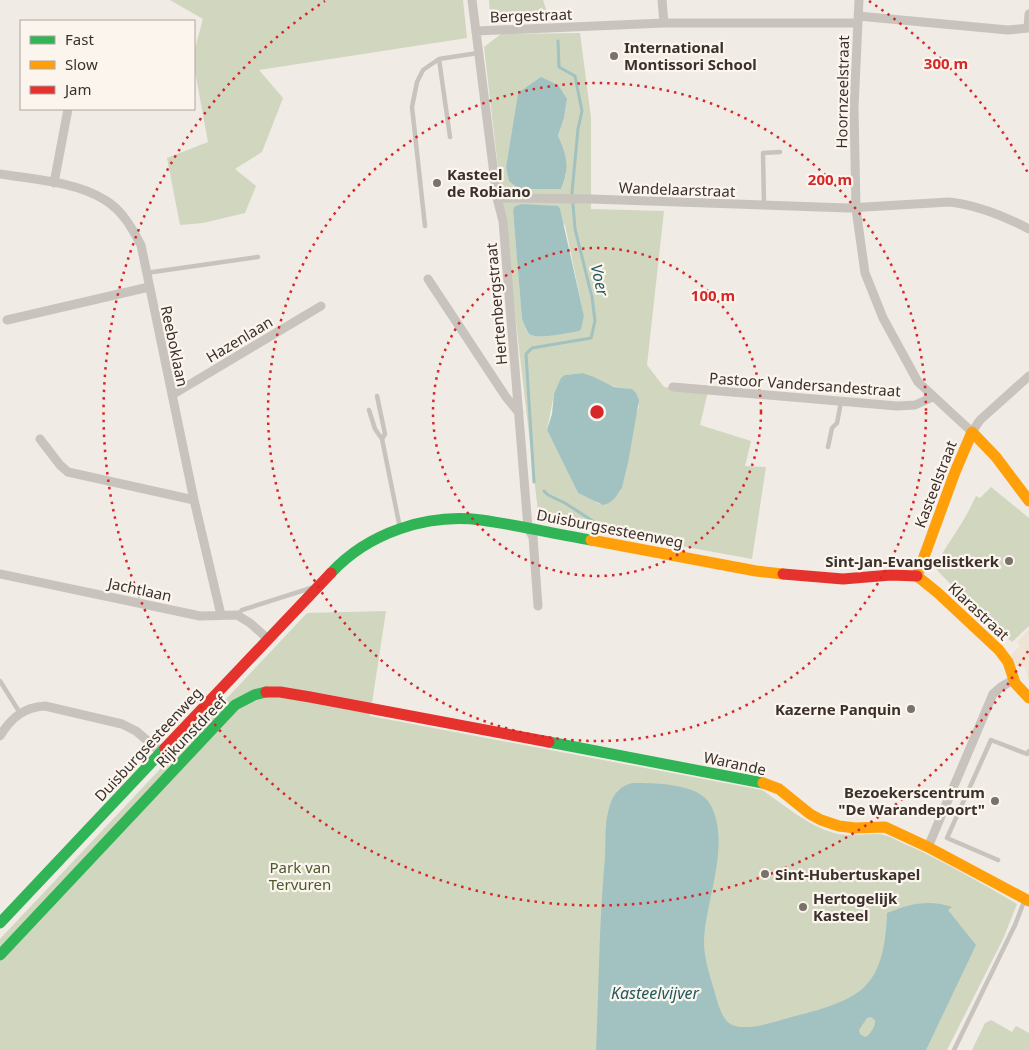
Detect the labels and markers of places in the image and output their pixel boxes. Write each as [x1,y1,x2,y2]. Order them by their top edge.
place label: International Montissori School [624,37,757,74]
marker: International Montissori School [608,50,620,62]
place label: Kasteel de Robiano [447,164,531,201]
marker: Kasteel de Robiano [431,177,443,189]
centre of rings [588,403,606,421]
place label: Sint-Jan-Evangelistkerk [825,551,1000,571]
marker: Sint-Jan-Evangelistkerk [1003,555,1015,567]
place label: Kazerne Panquin [775,699,901,719]
marker: Kazerne Panquin [905,703,917,715]
place label: Bezoekerscentrum "De Warandepoort" [838,782,985,819]
marker: Bezoekerscentrum "De Warandepoort" [989,795,1001,807]
place label: Sint-Hubertuskapel [775,864,920,884]
marker: Sint-Hubertuskapel [759,868,771,880]
place label: Hertogelijk Kasteel [813,888,898,925]
marker: Hertogelijk Kasteel [797,901,809,913]

